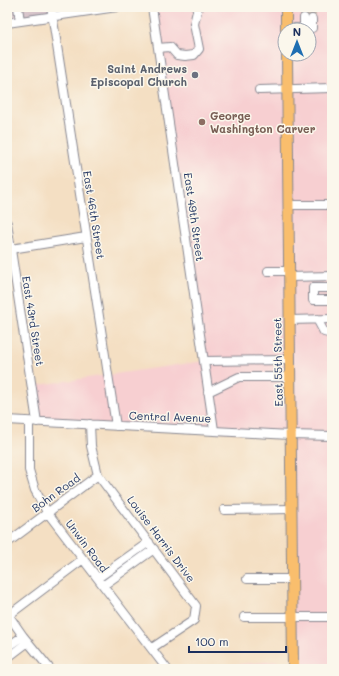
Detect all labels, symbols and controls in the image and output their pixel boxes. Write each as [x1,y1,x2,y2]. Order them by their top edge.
north arrow [277,22,317,62]
text: N [293,24,301,39]
place label: Saint Andrews Episcopal Church [90,61,187,89]
marker: Saint Andrews Episcopal Church [190,70,200,80]
place label: George Washington Carver [210,108,316,136]
marker: George Washington Carver [197,117,207,127]
street label: East 46th Street [80,170,109,260]
street label: East 49th Street [181,172,208,262]
street label: East 43rd Street [19,275,48,367]
street label: East 55th Street [269,317,286,407]
street label: Central Avenue [129,408,212,425]
street label: Bohn Road [28,470,83,515]
street label: Louise Harris Drive [124,492,199,585]
street label: Unwin Road [63,516,112,575]
scale bar [189,628,286,654]
text: 100 m [195,633,229,649]

